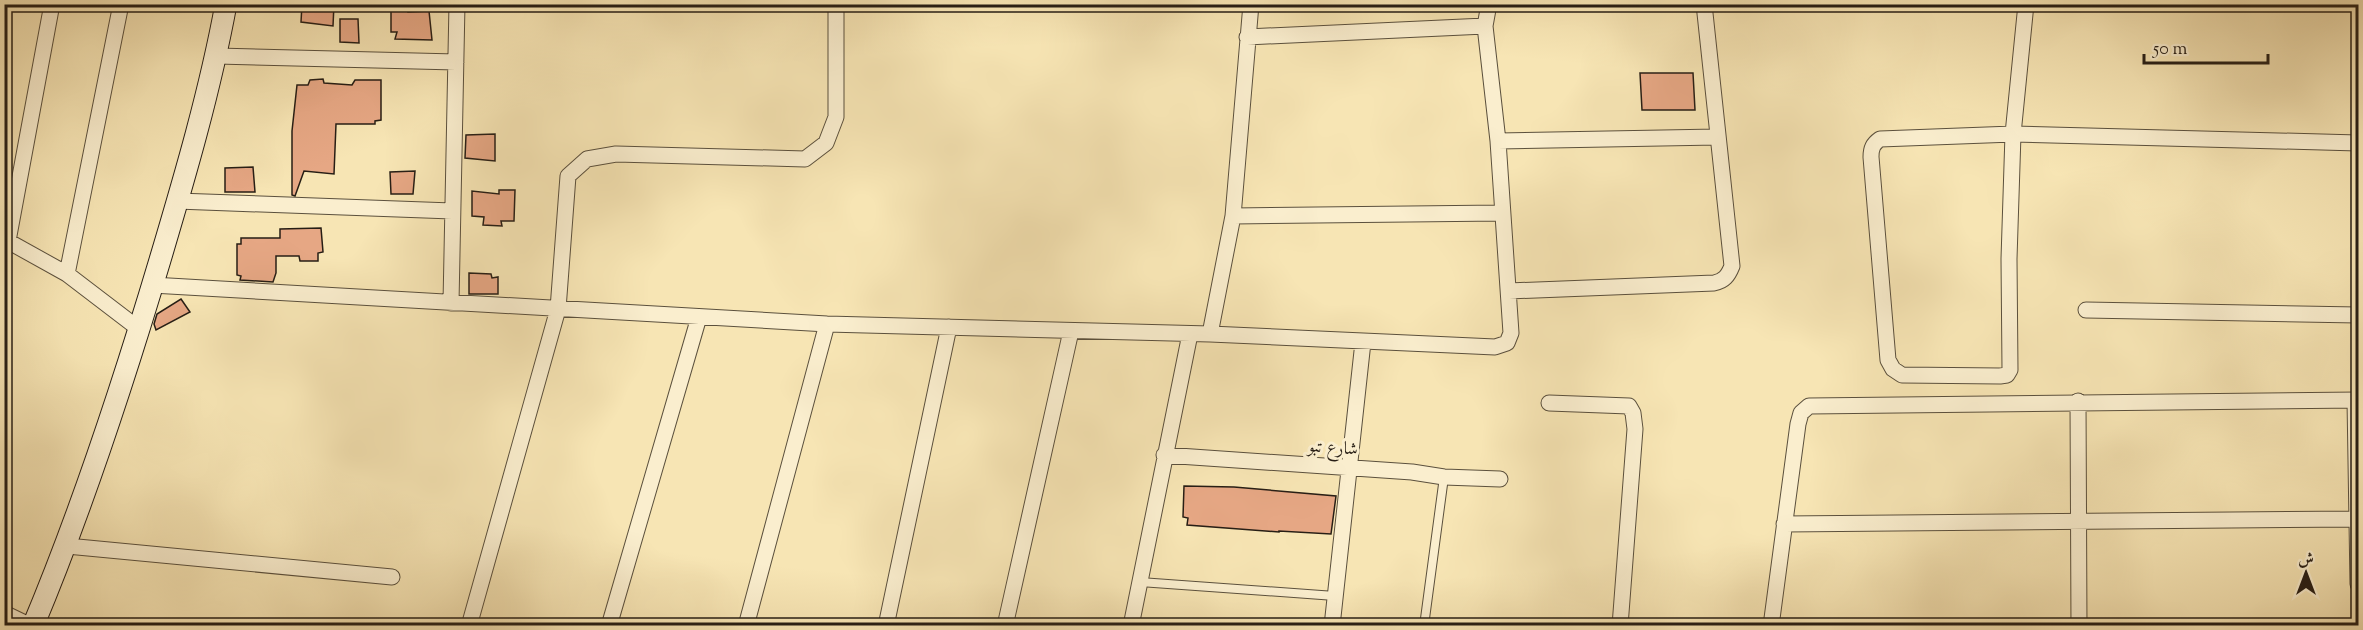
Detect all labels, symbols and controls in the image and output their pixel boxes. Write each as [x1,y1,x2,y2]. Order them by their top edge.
scale bar [2144,27,2268,65]
text: 50 m [2152,37,2188,63]
street label: شارع تبو [1305,434,1359,464]
north arrow [2276,543,2336,603]
text: ش [2298,549,2314,572]

